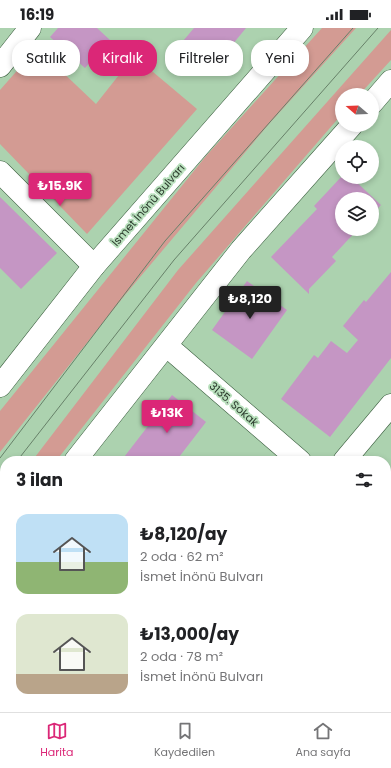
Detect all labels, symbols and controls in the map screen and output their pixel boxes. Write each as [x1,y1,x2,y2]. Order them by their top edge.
text: 16:19 [20,4,54,25]
chip: Satılık [12,40,80,76]
chip: Kiralık [88,40,157,76]
chip: Filtreler [165,40,243,76]
chip: Yeni [251,40,309,76]
north arrow [335,88,379,132]
map controls [335,88,379,236]
button: locate [335,140,379,184]
street label: İsmet İnönü Bulvarı [108,160,188,250]
pin: ₺15.9K [27,173,93,207]
text: ₺15.9K [38,176,82,195]
button: layers [335,192,379,236]
pin: ₺8,120 [217,286,283,320]
text: ₺8,120 [228,289,272,308]
street label: 3135. Sokak [206,378,262,430]
pin: ₺13K [143,400,191,434]
text: ₺13K [151,403,183,422]
text: 3 ilan [16,468,63,492]
icon: filters [353,469,375,491]
text: ₺8,120/ay [140,522,227,546]
icon: home [48,530,96,578]
text: 2 oda · 62 m² [140,547,223,566]
text: İsmet İnönü Bulvarı [140,567,263,586]
text: ₺13,000/ay [140,622,239,646]
icon: home [48,630,96,678]
text: 2 oda · 78 m² [140,647,223,666]
text: İsmet İnönü Bulvarı [140,667,263,686]
tab: Harita [40,720,74,761]
tab: Kaydedilen [154,720,215,761]
tab: Ana sayfa [296,720,351,761]

